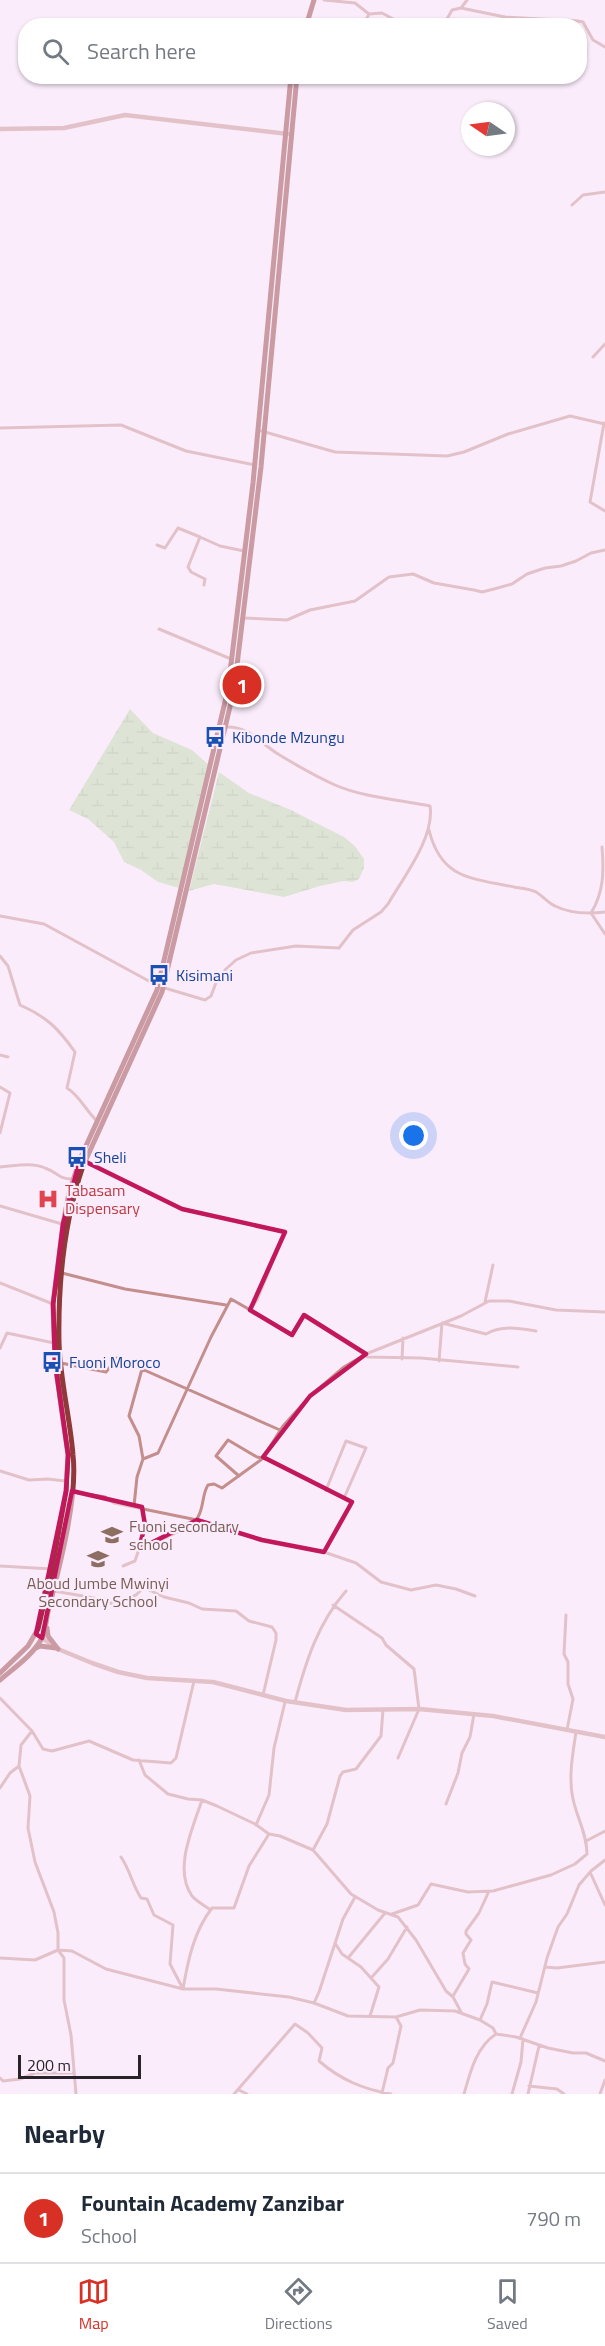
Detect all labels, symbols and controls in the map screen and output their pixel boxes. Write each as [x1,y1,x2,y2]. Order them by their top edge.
search box [18,18,587,84]
text: Search here [87,34,196,68]
icon: search [39,35,72,68]
north arrow [461,102,515,156]
pin: 1 [222,662,262,708]
bus stop icon: Kibonde Mzungu [203,725,227,749]
place label: Kibonde Mzungu [232,725,345,749]
bus stop icon: Kisimani [147,963,171,987]
place label: Kisimani [176,963,233,987]
your location [399,1121,428,1150]
bus stop icon: Sheli [65,1145,89,1169]
place label: Sheli [94,1145,127,1169]
place label: Tabasam Dispensary [65,1178,140,1220]
hospital icon: Tabasam Dispensary [36,1187,60,1211]
bus stop icon: Fuoni Moroco [40,1350,64,1374]
place label: Fuoni Moroco [69,1350,161,1374]
place label: Fuoni secondary school [129,1514,239,1556]
school or university icon: Fuoni secondary school [100,1523,124,1547]
school or university icon: Aboud Jumbe Mwinyi Secondary School [86,1547,110,1571]
place label: Aboud Jumbe Mwinyi Secondary School [27,1571,169,1613]
scale bar [18,2052,141,2080]
text: 200 m [27,2053,71,2077]
text: Nearby [24,2114,105,2153]
text: Fountain Academy Zanzibar [81,2186,344,2220]
text: 1 [38,2203,49,2234]
text: 790 m [526,2203,581,2234]
text: School [81,2220,137,2251]
tab: Map [77,2275,110,2335]
tab: Directions [265,2275,333,2335]
tab: Saved [487,2275,528,2335]

